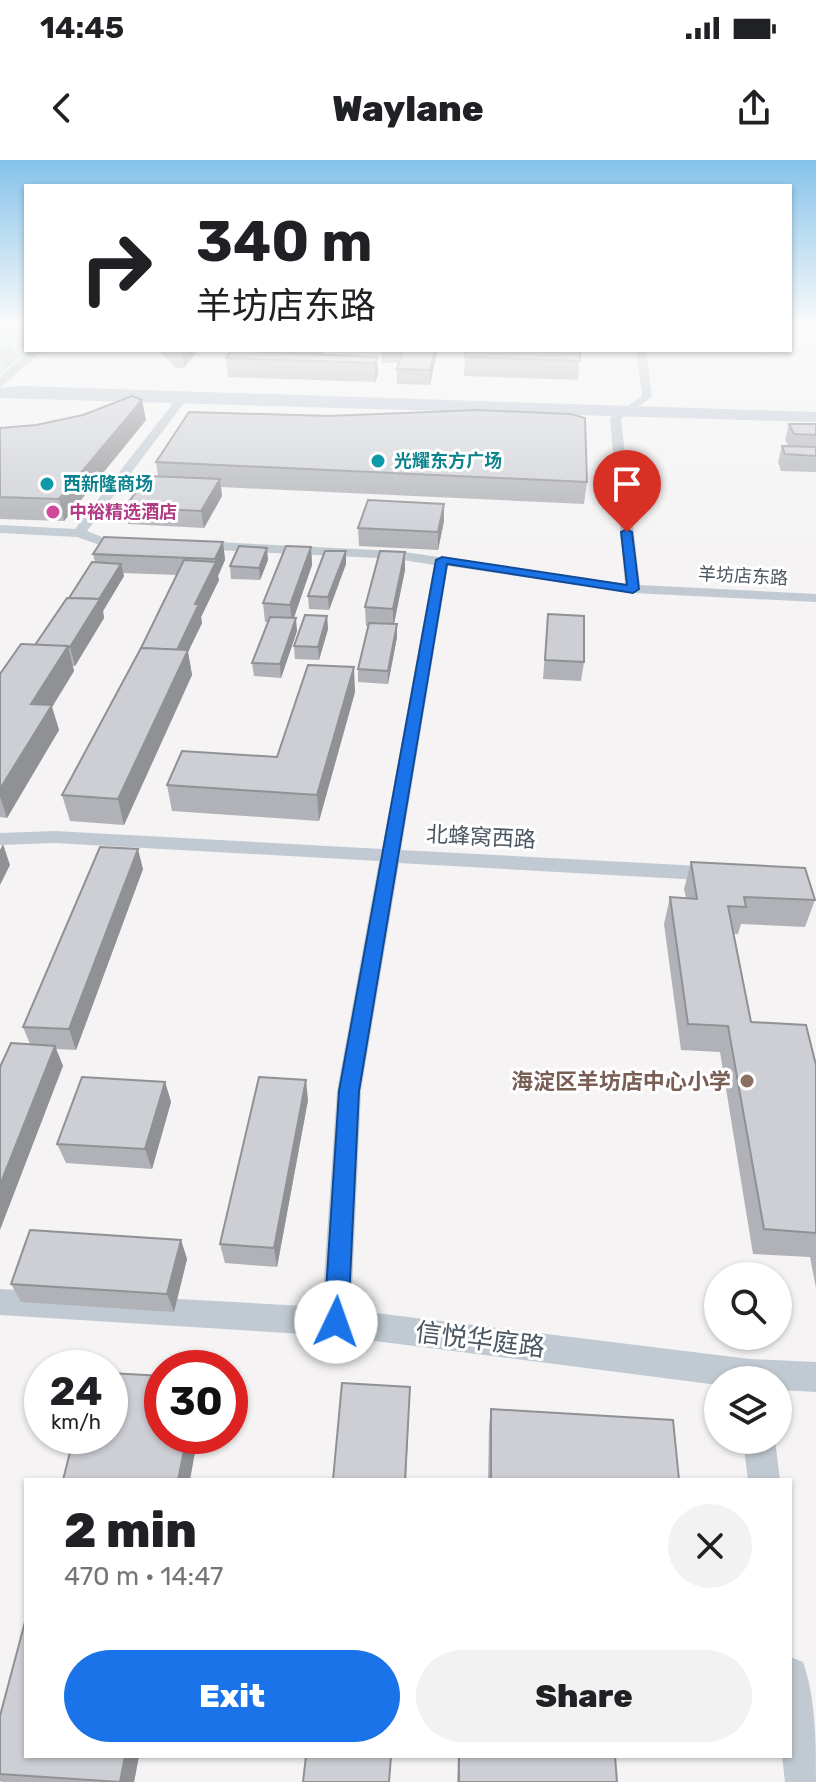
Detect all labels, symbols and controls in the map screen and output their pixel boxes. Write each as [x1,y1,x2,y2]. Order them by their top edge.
text: 14:45 [40,10,124,46]
icon: back [40,86,84,130]
icon: share [732,86,776,130]
text: Waylane [332,87,484,130]
text: 340 m [196,209,372,275]
icon: right [64,216,168,320]
text: 羊坊店东路 [196,284,376,327]
place label: 光耀东方广场 [394,450,502,472]
pin [593,450,661,532]
marker: 光耀东方广场 [369,452,387,470]
icon: arrive [605,462,649,506]
place label: 西新隆商场 [63,473,153,495]
marker: 西新隆商场 [38,475,56,493]
place label: 中裕精选酒店 [69,501,177,523]
marker: 中裕精选酒店 [44,503,62,521]
street label: 羊坊店东路 [697,563,789,589]
street label: 北蜂窝西路 [425,821,537,853]
place label: 海淀区羊坊店中心小学 [511,1068,731,1095]
marker: 海淀区羊坊店中心小学 [738,1072,756,1090]
map controls [704,1262,792,1454]
button: search [704,1262,792,1350]
position arrow [294,1280,378,1364]
street label: 信悦华庭路 [414,1317,546,1363]
speed limit sign: 30 [144,1350,248,1454]
button: layers [704,1366,792,1454]
text: 24 [49,1368,103,1415]
text: km/h [51,1410,101,1434]
text: 2 min [64,1502,197,1559]
button: close [668,1504,752,1588]
text: 470 m · 14:47 [64,1561,223,1592]
button: Exit [64,1650,400,1742]
button: Share [416,1650,752,1742]

